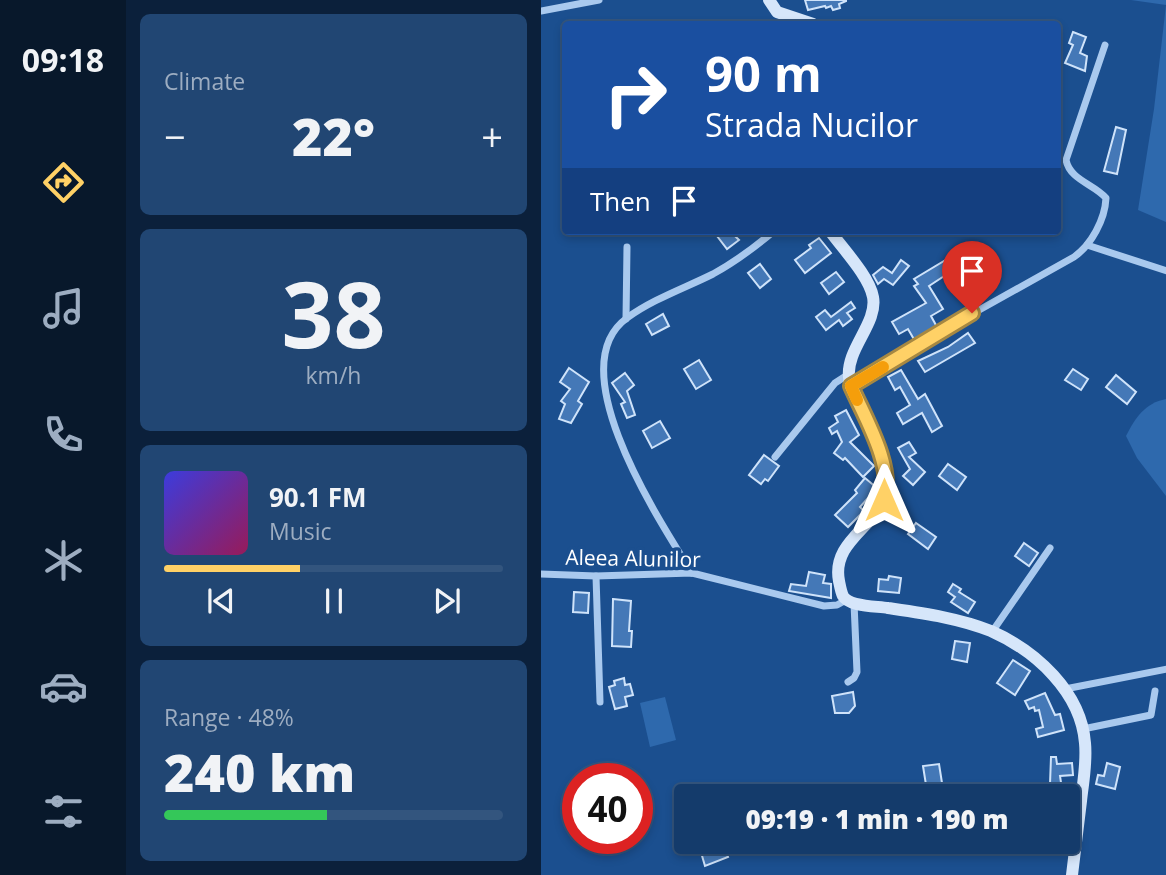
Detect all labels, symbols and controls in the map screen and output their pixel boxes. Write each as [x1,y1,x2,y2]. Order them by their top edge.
text: 09:18 [22,38,104,81]
text: 90 m [705,40,822,106]
icon: right [590,49,681,140]
text: Climate [164,65,245,97]
text: 22° [292,100,375,171]
text: Strada Nucilor [705,103,918,146]
text: − [164,110,186,162]
text: + [481,110,503,162]
icon: directions [39,158,88,207]
icon: arrive [665,182,703,220]
text: Then [590,183,651,219]
pin [942,241,1002,313]
text: 38 [281,251,386,375]
icon: arrive [953,252,991,290]
icon: music [39,284,88,333]
text: km/h [306,359,361,391]
icon: phone [39,410,88,459]
position arrow [847,463,921,537]
text: 90.1 FM [269,479,367,515]
text: Music [269,515,332,547]
icon: climate [39,536,88,585]
street label: Aleea Alunilor [565,543,701,573]
icon: previous [202,582,240,620]
icon: pause [315,582,353,620]
icon: next [428,582,466,620]
icon: car [39,662,88,711]
text: Range · 48% [164,701,294,733]
text: 240 km [164,736,355,807]
speed limit sign: 40 [562,763,653,854]
icon: filters [39,787,88,836]
text: 09:19 · 1 min · 190 m [746,801,1008,837]

